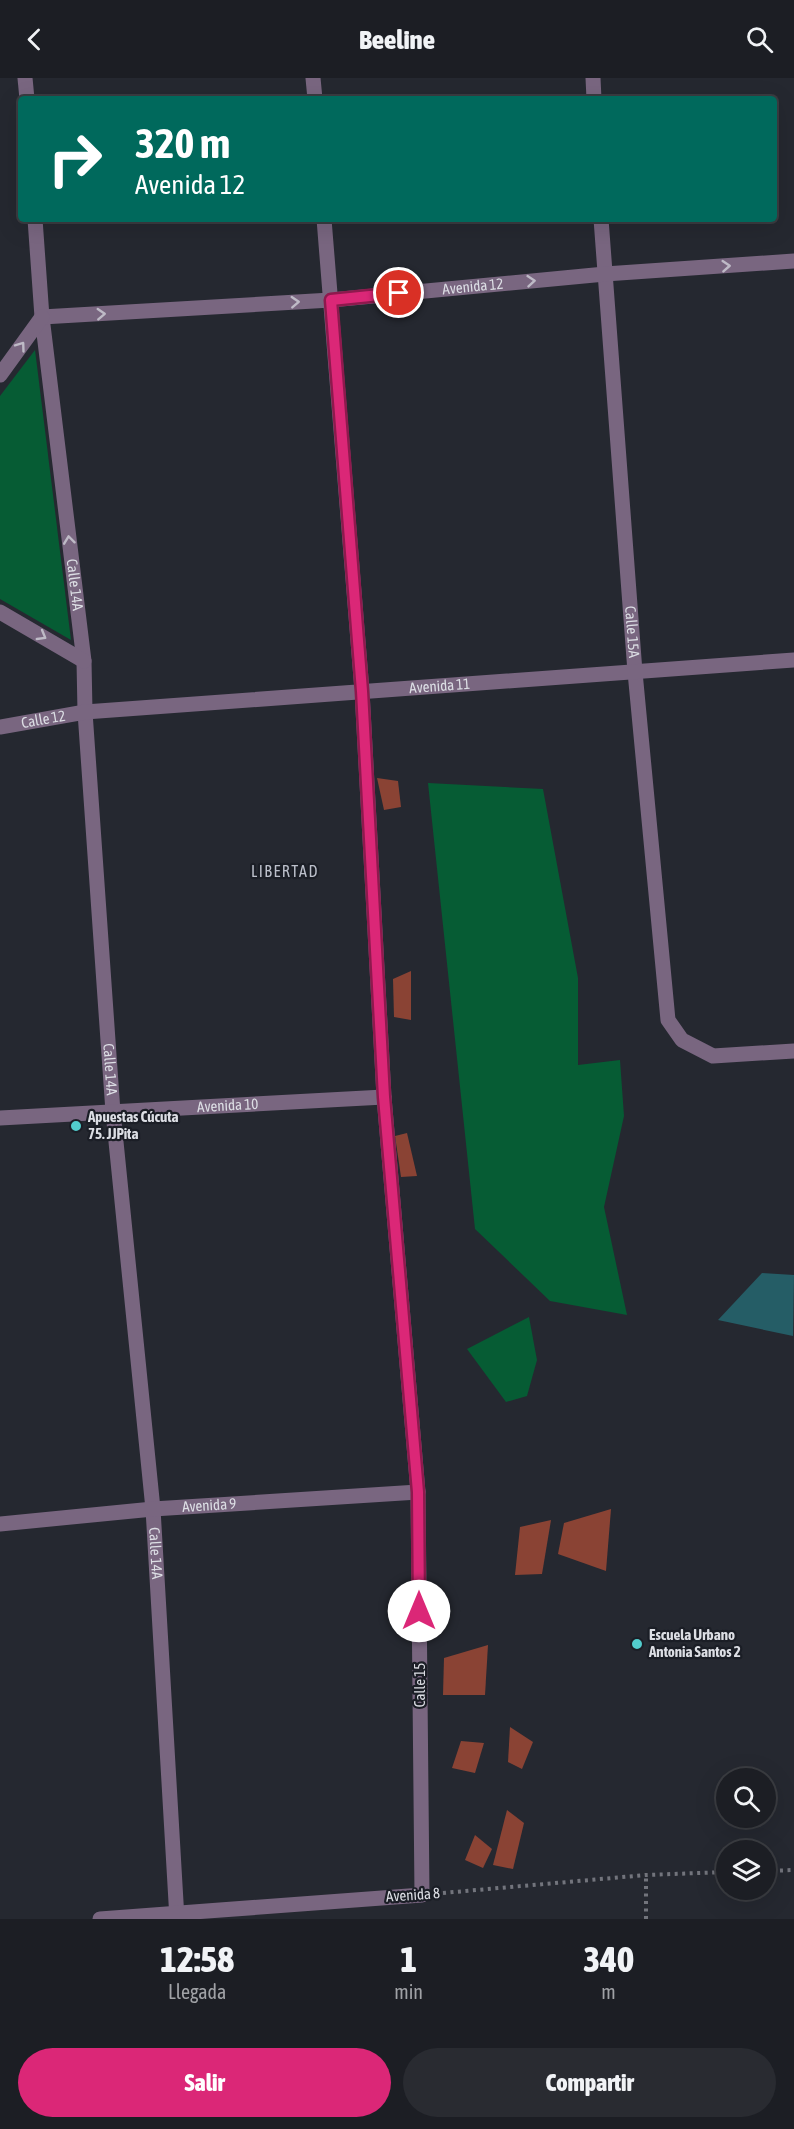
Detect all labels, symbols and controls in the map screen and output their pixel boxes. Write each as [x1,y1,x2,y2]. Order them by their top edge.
icon: back [18,23,51,56]
icon: search [743,23,776,56]
text: Beeline [359,24,435,55]
text: 320 m [135,119,230,167]
icon: right [36,120,114,198]
text: Avenida 12 [135,169,245,200]
one-way arrow [721,259,730,272]
pin [373,267,424,318]
street label: Avenida 12 [442,275,504,297]
one-way arrow [527,275,536,288]
icon: arrive [382,276,415,309]
one-way arrow [291,296,300,309]
one-way arrow [96,307,105,320]
one-way arrow [14,342,25,353]
one-way arrow [64,536,76,545]
street label: Calle 14A [64,558,87,612]
street label: Calle 15A [622,605,643,659]
one-way arrow [36,629,46,641]
street label: Avenida 11 [409,675,471,696]
street label: Calle 12 [20,707,67,731]
district label: LIBERTAD [251,862,319,880]
street label: Calle 14A [100,1043,121,1096]
street label: Avenida 10 [197,1095,259,1115]
place label: Apuestas Cúcuta 75. JJPita [87,1108,179,1142]
marker: Apuestas Cúcuta 75. JJPita [69,1119,83,1133]
street label: Avenida 9 [182,1495,237,1515]
street label: Calle 14A [146,1527,166,1580]
position arrow [387,1579,451,1643]
place label: Escuela Urbano Antonia Santos 2 [648,1626,741,1660]
marker: Escuela Urbano Antonia Santos 2 [630,1637,644,1651]
street label: Calle 15 [411,1663,428,1707]
map controls [716,1768,776,1900]
button: search [716,1768,776,1828]
button: layers [716,1840,776,1900]
street label: Avenida 8 [385,1884,441,1905]
text: 12:58 [160,1938,234,1980]
text: 1 [400,1938,417,1980]
text: 340 [583,1938,634,1980]
text: Llegada [168,1980,226,2003]
text: min [394,1980,423,2003]
text: m [601,1980,616,2003]
button: Salir [18,2048,391,2117]
button: Compartir [403,2048,776,2117]

